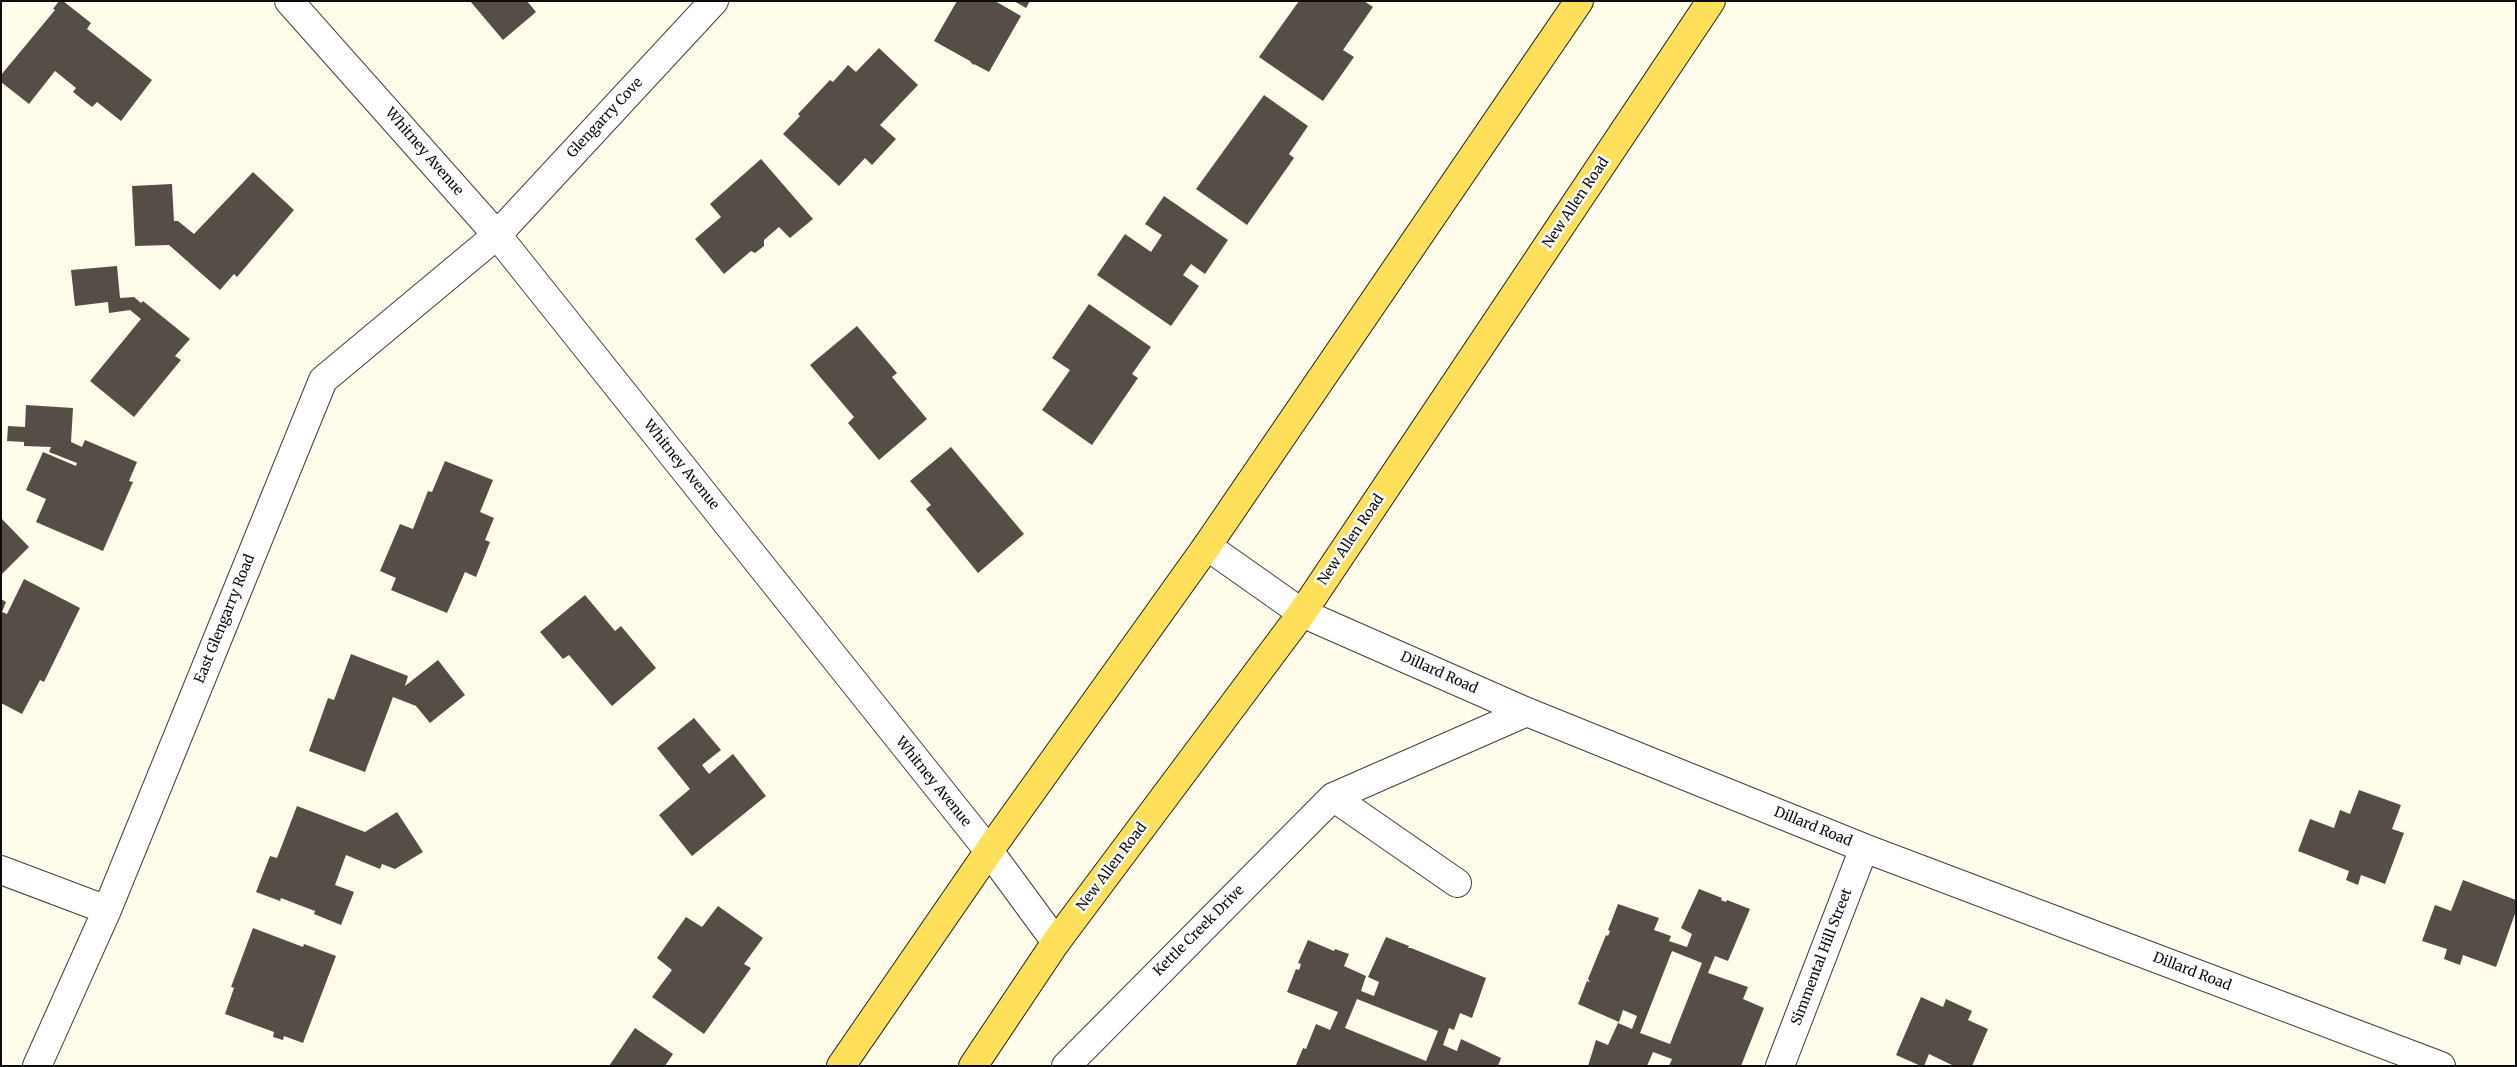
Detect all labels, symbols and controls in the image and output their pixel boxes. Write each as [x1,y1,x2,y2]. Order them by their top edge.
street label: Glengarry Cove [564,74,646,162]
street label: Whitney Avenue [381,105,467,199]
street label: New Allen Road [1539,154,1613,252]
street label: Whitney Avenue [640,417,722,513]
street label: New Allen Road [1314,491,1388,589]
street label: East Glengarry Road [191,552,259,686]
street label: Dillard Road [1398,648,1480,698]
street label: Whitney Avenue [892,734,974,830]
street label: Dillard Road [1771,804,1855,850]
street label: New Allen Road [1073,820,1151,914]
street label: Kettle Creek Drive [1150,882,1248,980]
street label: Simmental Hill Street [1788,886,1856,1028]
street label: Dillard Road [2150,949,2234,995]

